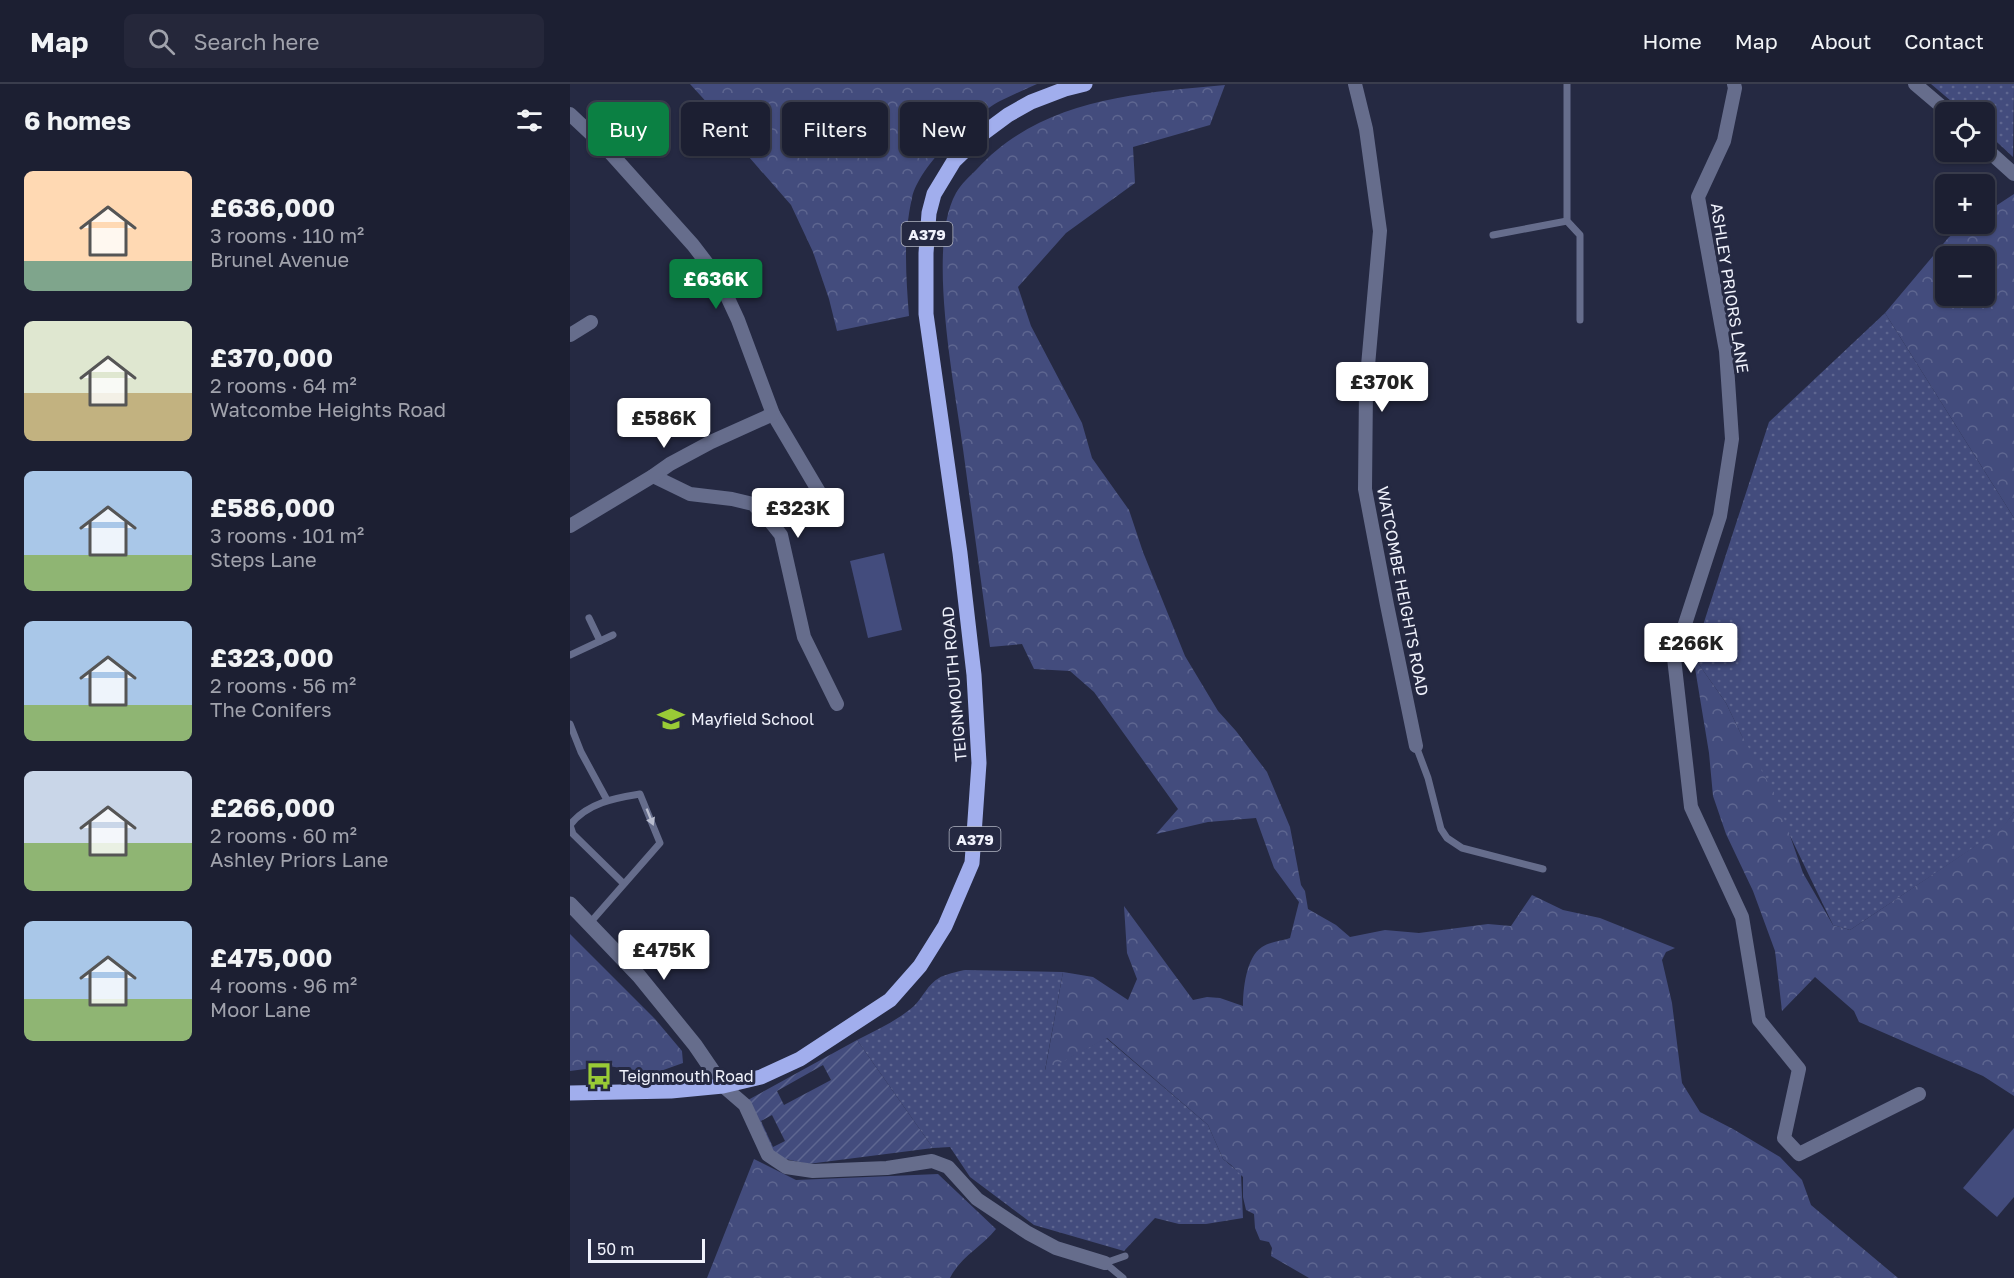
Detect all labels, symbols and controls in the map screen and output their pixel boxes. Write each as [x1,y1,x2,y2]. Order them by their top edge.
search box [124,14,544,68]
text: Map [30,25,88,58]
icon: search [145,25,178,58]
text: Search here [193,28,319,55]
text: Home [1642,28,1702,54]
text: Map [1735,28,1778,54]
text: About [1811,28,1871,54]
text: Contact [1904,28,1984,54]
chip: Buy [588,102,669,156]
chip: Rent [681,102,770,156]
chip: Filters [782,102,888,156]
chip: New [900,102,987,156]
map controls [1935,102,1995,306]
button: locate [1935,102,1995,162]
icon: filters [513,104,546,137]
text: 6 homes [24,105,131,136]
button: + [1935,174,1995,234]
text: £636,000 [210,192,335,223]
icon: home [72,195,144,267]
street label: ASHLEY PRIORS LANE [1707,202,1753,374]
road number: A379 [902,222,952,246]
text: 3 rooms · 110 m² [210,223,364,247]
button: − [1935,246,1995,306]
text: Brunel Avenue [210,247,349,271]
pin: £636K [674,259,758,310]
text: £636K [683,266,749,290]
text: £370,000 [210,342,333,373]
icon: home [72,345,144,417]
pin: £370K [1340,362,1424,413]
text: £370K [1350,369,1414,393]
text: 2 rooms · 64 m² [210,373,357,397]
text: Watcombe Heights Road [210,397,446,421]
pin: £586K [622,398,706,449]
text: £586K [631,405,697,429]
street label: WATCOMBE HEIGHTS ROAD [1373,484,1433,698]
pin: £323K [756,488,840,539]
text: £586,000 [210,492,335,523]
icon: home [72,495,144,567]
text: £323K [766,495,830,519]
text: 3 rooms · 101 m² [210,523,364,547]
text: Steps Lane [210,547,317,571]
street label: TEIGNMOUTH ROAD [937,606,971,762]
pin: £266K [1649,623,1733,674]
text: £266K [1658,630,1724,654]
text: £323,000 [210,642,334,673]
icon: home [72,645,144,717]
text: 2 rooms · 56 m² [210,673,356,697]
text: The Conifers [210,697,332,721]
school or university icon: Mayfield School [656,704,686,734]
place label: Mayfield School [691,709,814,729]
text: £266,000 [210,792,335,823]
icon: home [72,795,144,867]
one-way arrow [646,808,655,826]
text: 2 rooms · 60 m² [210,823,357,847]
road number: A379 [950,827,1000,851]
text: Ashley Priors Lane [210,847,388,871]
pin: £475K [622,930,706,981]
text: £475K [632,937,696,961]
text: £475,000 [210,942,332,973]
icon: home [72,945,144,1017]
text: 4 rooms · 96 m² [210,973,357,997]
text: Moor Lane [210,997,311,1021]
bus stop icon: Teignmouth Road [584,1061,614,1091]
place label: Teignmouth Road [619,1066,754,1086]
scale bar [588,1236,705,1264]
text: 50 m [597,1239,634,1259]

